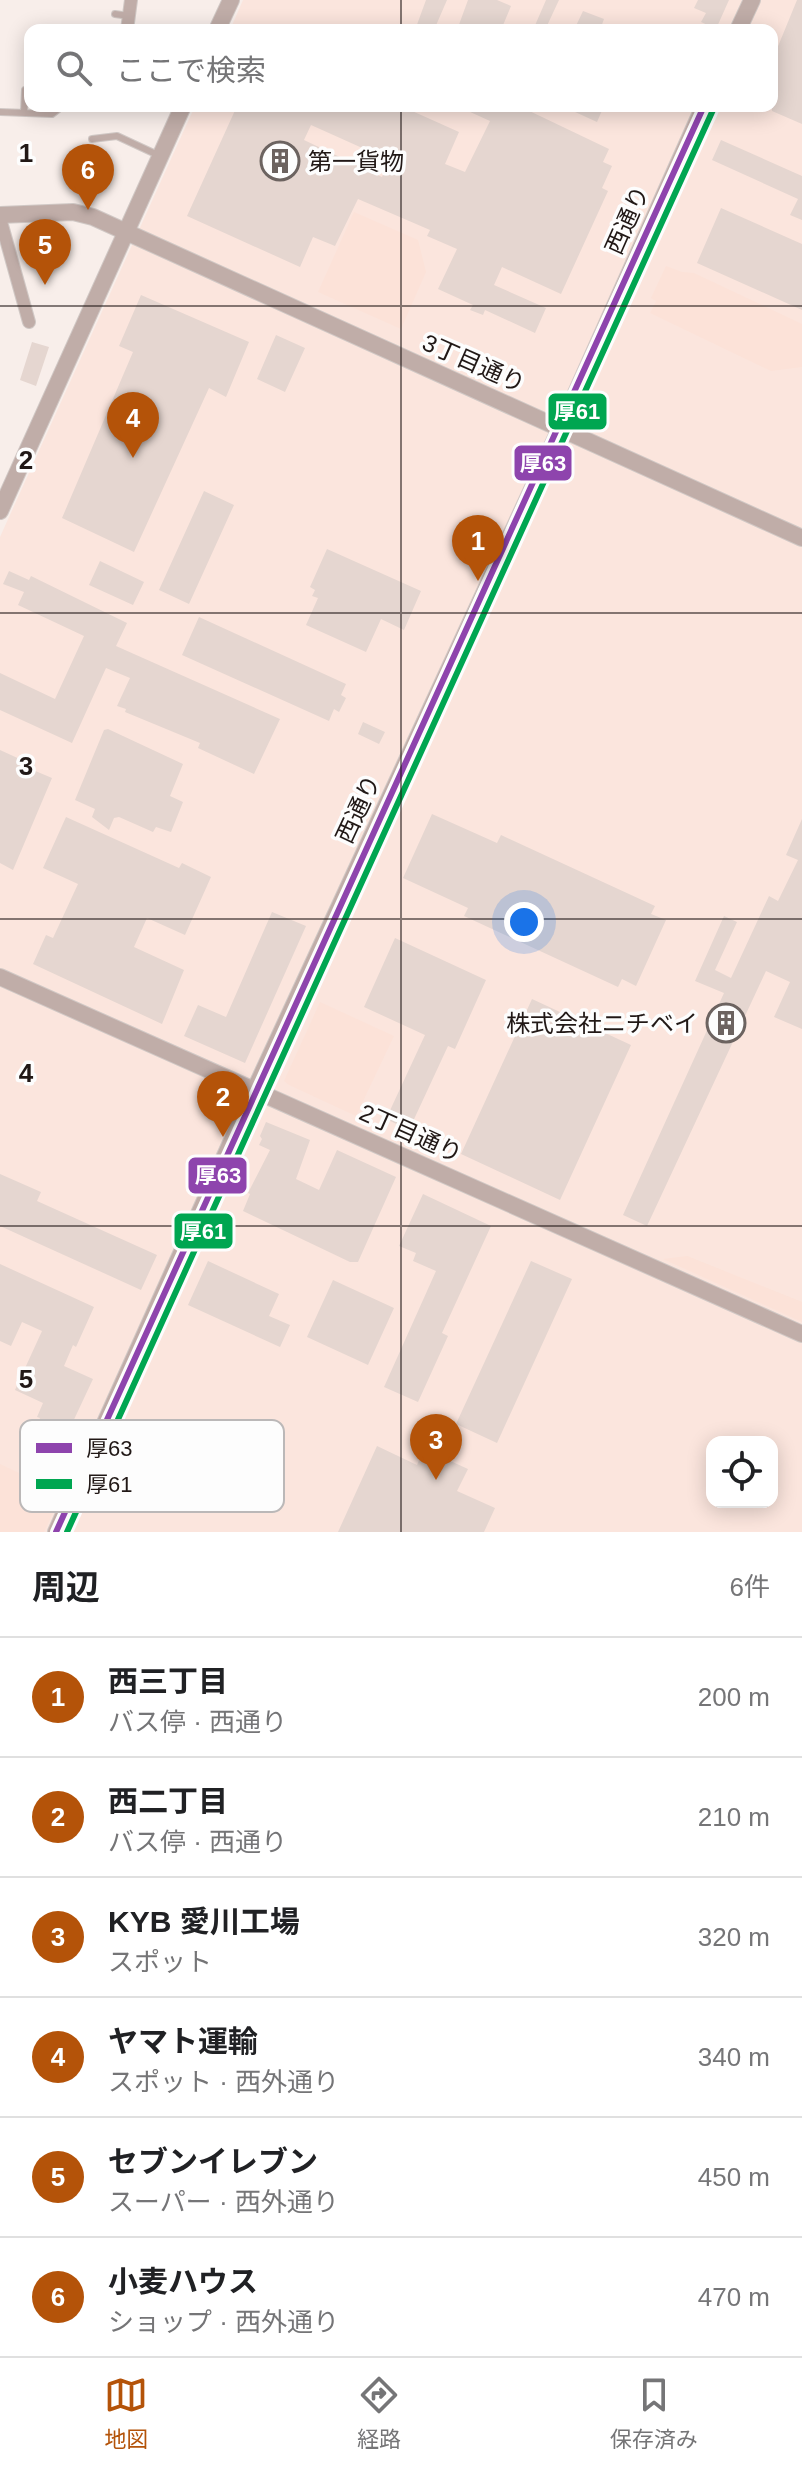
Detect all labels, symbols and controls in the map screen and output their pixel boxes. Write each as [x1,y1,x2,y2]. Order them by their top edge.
search box [24,24,778,112]
icon: search [52,46,96,90]
text: ここで検索 [116,54,266,87]
text: 1 [19,138,33,168]
building icon: 第一貨物 [259,140,301,182]
pin: 6 [62,144,114,210]
place label: 第一貨物 [308,148,404,175]
street label: 西通り [600,182,654,258]
pin: 5 [19,219,71,285]
street label: 3丁目通り [419,328,529,398]
pin: 4 [107,392,159,458]
line badge: 厚61 [547,392,608,431]
text: 厚61 [554,399,600,424]
line badge: 厚63 [513,444,573,482]
text: 2 [19,445,33,475]
text: 厚63 [520,451,566,476]
pin: 1 [452,515,504,581]
text: 3 [19,751,33,781]
street label: 西通り [331,771,385,847]
your location [504,902,544,942]
building icon: 株式会社ニチベイ [705,1002,747,1044]
place label: 株式会社ニチベイ [506,1010,698,1037]
text: 4 [19,1058,34,1088]
pin: 2 [197,1071,249,1137]
street label: 2丁目通り [356,1098,466,1168]
line badge: 厚63 [187,1156,248,1195]
text: 厚63 [195,1163,241,1188]
line badge: 厚61 [173,1212,234,1250]
text: 厚61 [180,1219,226,1244]
text: 5 [19,1364,33,1394]
pin: 3 [410,1414,462,1480]
legend [20,1420,284,1512]
text: 厚63 [86,1436,132,1461]
map controls [706,1436,778,1508]
button: locate [706,1436,778,1508]
text: 厚61 [86,1472,132,1497]
text: 周辺 [32,1568,100,1606]
text: 6件 [730,1572,770,1602]
text: 西三丁目 [108,1665,228,1698]
text: 1 [51,1682,65,1712]
text: 200 m [698,1682,770,1712]
text: バス停 · 西通り [108,1707,287,1737]
text: 西二丁目 [108,1785,228,1818]
text: 2 [51,1802,65,1832]
text: 210 m [698,1802,770,1832]
text: バス停 · 西通り [108,1827,287,1857]
text: KYB 愛川工場 [108,1905,300,1938]
text: 3 [51,1922,65,1952]
text: 320 m [698,1922,770,1952]
text: スポット [108,1947,212,1977]
text: ヤマト運輸 [108,2025,258,2058]
text: 4 [51,2042,65,2072]
text: 340 m [698,2042,770,2072]
text: スポット · 西外通り [108,2067,339,2097]
text: セブンイレブン [108,2145,318,2178]
text: 5 [51,2162,65,2192]
text: 450 m [698,2162,770,2192]
text: スーパー · 西外通り [108,2187,339,2217]
text: 小麦ハウス [108,2265,258,2298]
text: 6 [51,2282,65,2312]
text: 470 m [698,2282,770,2312]
text: ショップ · 西外通り [108,2307,339,2337]
tab: 地図 [104,2373,148,2453]
tab: 経路 [357,2373,401,2453]
tab: 保存済み [610,2373,698,2453]

